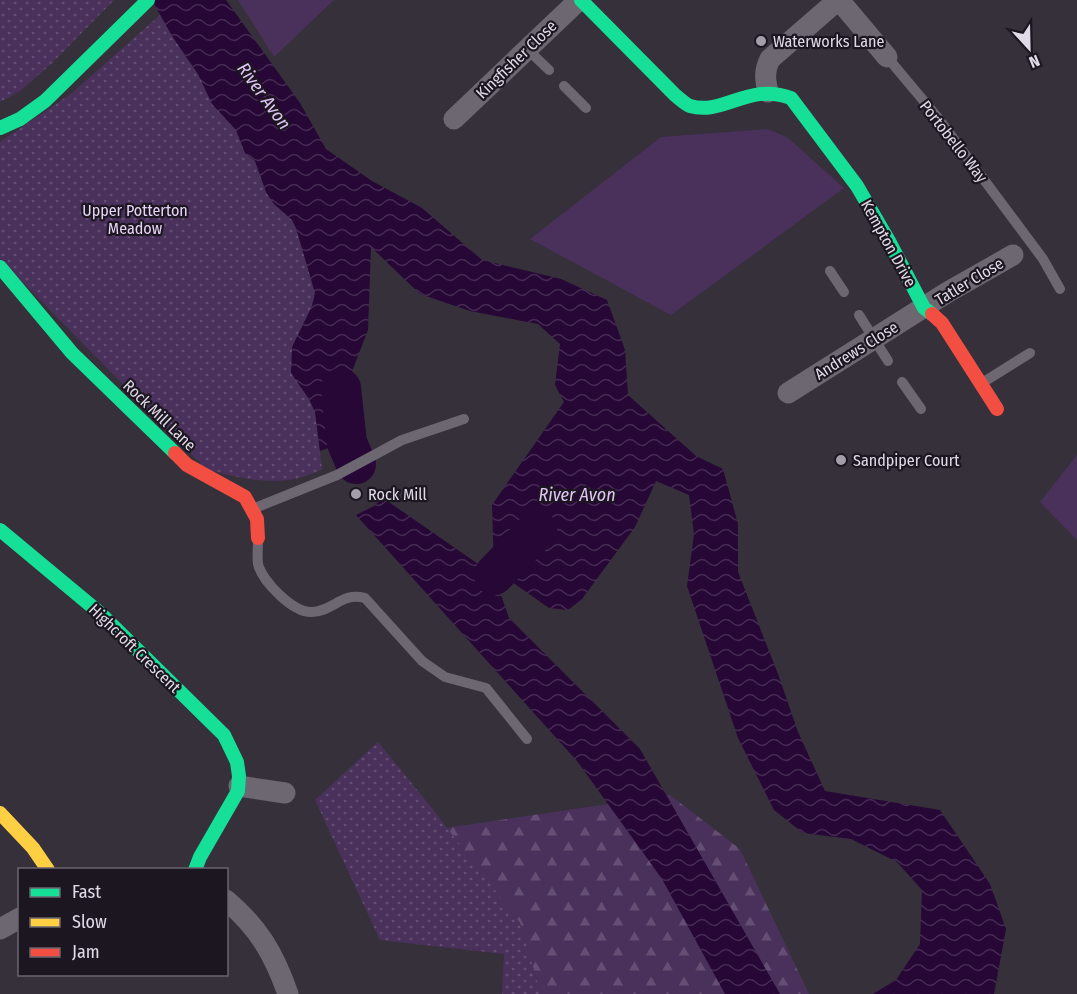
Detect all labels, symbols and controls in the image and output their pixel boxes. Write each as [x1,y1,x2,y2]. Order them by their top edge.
street label: Kingfisher Close [472,16,561,103]
north arrow [999,18,1059,78]
place label: Waterworks Lane [773,32,885,51]
marker: Waterworks Lane [754,34,768,48]
text: N [1026,51,1042,72]
water label: River Avon [232,58,296,134]
street label: Portobello Way [916,97,992,187]
street label: Kempton Drive [857,196,920,290]
park label: Upper Potterton Meadow [82,201,188,238]
street label: Tatler Close [932,254,1007,309]
street label: Andrews Close [811,317,902,384]
street label: Rock Mill Lane [119,376,200,455]
place label: Sandpiper Court [853,451,960,470]
marker: Sandpiper Court [834,453,848,467]
water label: River Avon [538,484,616,506]
place label: Rock Mill [368,485,427,504]
marker: Rock Mill [349,487,363,501]
street label: Highcroft Crescent [85,600,185,697]
legend [18,868,228,976]
text: Fast [72,881,101,903]
text: Slow [72,911,107,933]
text: Jam [72,941,100,963]

